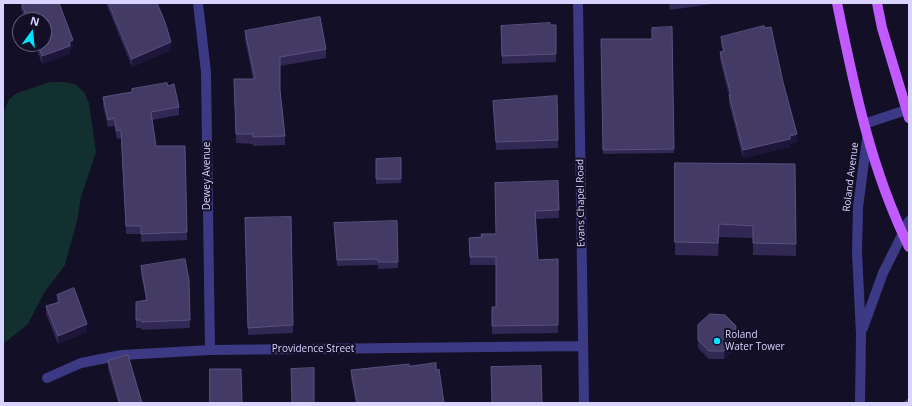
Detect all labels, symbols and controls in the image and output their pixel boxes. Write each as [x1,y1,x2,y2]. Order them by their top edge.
north arrow [12,12,52,52]
text: N [29,12,41,29]
street label: Dewey Avenue [201,142,213,210]
street label: Roland Avenue [841,142,861,212]
street label: Evans Chapel Road [574,159,588,247]
place label: Roland Water Tower [725,329,785,352]
marker: Roland Water Tower [712,336,722,346]
street label: Providence Street [272,343,354,355]

